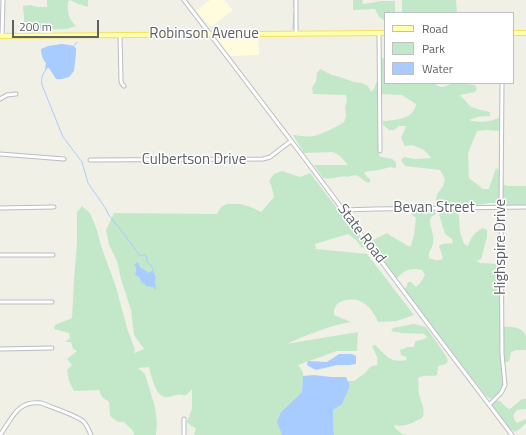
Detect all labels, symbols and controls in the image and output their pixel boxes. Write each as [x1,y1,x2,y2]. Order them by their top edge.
scale bar [14,12,101,38]
legend [384,12,514,84]
text: 200 m [19,17,52,36]
text: Road [422,19,448,38]
street label: Robinson Avenue [149,25,259,43]
text: Park [422,39,445,58]
text: Water [422,59,453,78]
street label: Culbertson Drive [142,151,246,169]
street label: Bevan Street [393,199,475,217]
street label: Highspire Drive [492,199,510,295]
street label: State Road [333,201,389,267]

